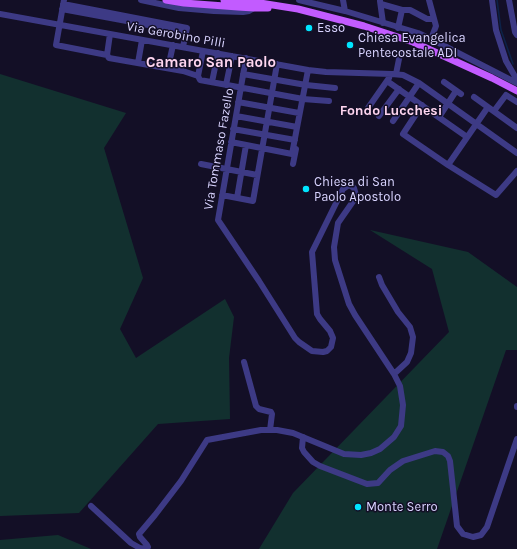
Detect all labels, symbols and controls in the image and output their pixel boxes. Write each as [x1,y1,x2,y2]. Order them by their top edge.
street label: Via Gerobino Pilli [125,19,227,51]
place label: Esso [317,20,345,36]
marker: Esso [304,23,314,33]
place label: Chiesa Evangelica Pentecostale ADI [358,30,466,61]
marker: Chiesa Evangelica Pentecostale ADI [345,40,355,50]
district label: Camaro San Paolo [146,54,276,72]
street label: Via Tommaso Fazello [201,87,237,211]
district label: Fondo Lucchesi [340,103,442,119]
place label: Chiesa di San Paolo Apostolo [314,174,401,205]
marker: Chiesa di San Paolo Apostolo [301,184,311,194]
place label: Monte Serro [366,499,438,515]
marker: Monte Serro [353,502,363,512]

